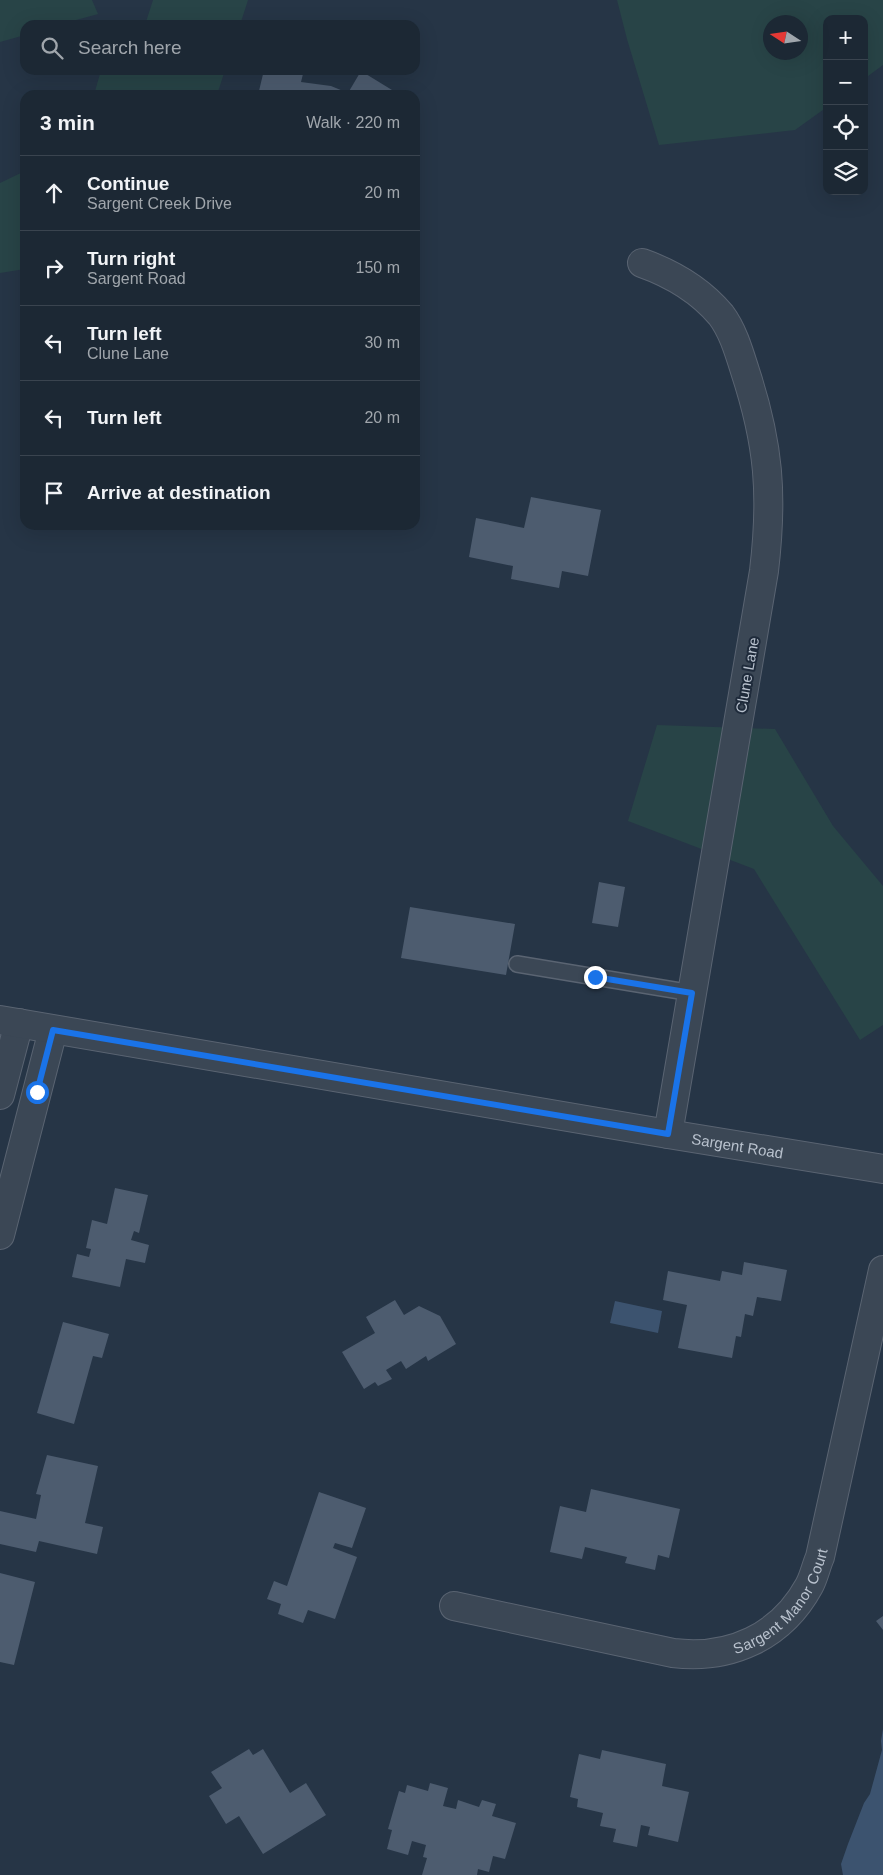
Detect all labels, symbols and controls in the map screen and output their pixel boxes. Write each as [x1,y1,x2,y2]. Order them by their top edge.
north arrow [763,15,808,60]
map controls [823,15,868,195]
button: + [823,15,868,60]
search box [20,20,420,75]
icon: search [38,34,66,62]
text: Search here [78,37,182,58]
button: − [823,60,868,105]
button: locate [823,105,868,150]
text: 3 min [40,111,95,134]
text: Walk · 220 m [306,114,400,131]
button: layers [823,150,868,195]
text: Continue [87,173,169,194]
icon: ahead [40,179,68,207]
text: 20 m [364,184,400,201]
text: Sargent Creek Drive [87,195,232,212]
text: Turn right [87,248,175,269]
icon: right [40,254,68,282]
text: 150 m [356,259,400,276]
text: Sargent Road [87,270,186,287]
text: Turn left [87,323,162,344]
icon: left [40,329,68,357]
text: 30 m [364,334,400,351]
text: Clune Lane [87,345,169,362]
icon: left [40,404,68,432]
text: Turn left [87,407,162,428]
text: 20 m [364,409,400,426]
icon: arrive [40,479,68,507]
text: Arrive at destination [87,482,271,503]
street label: Clune Lane [732,636,762,714]
route end [584,966,607,989]
route start [26,1081,49,1104]
street label: Sargent Road [690,1129,784,1161]
street label: Sargent Manor Court [731,1546,830,1657]

